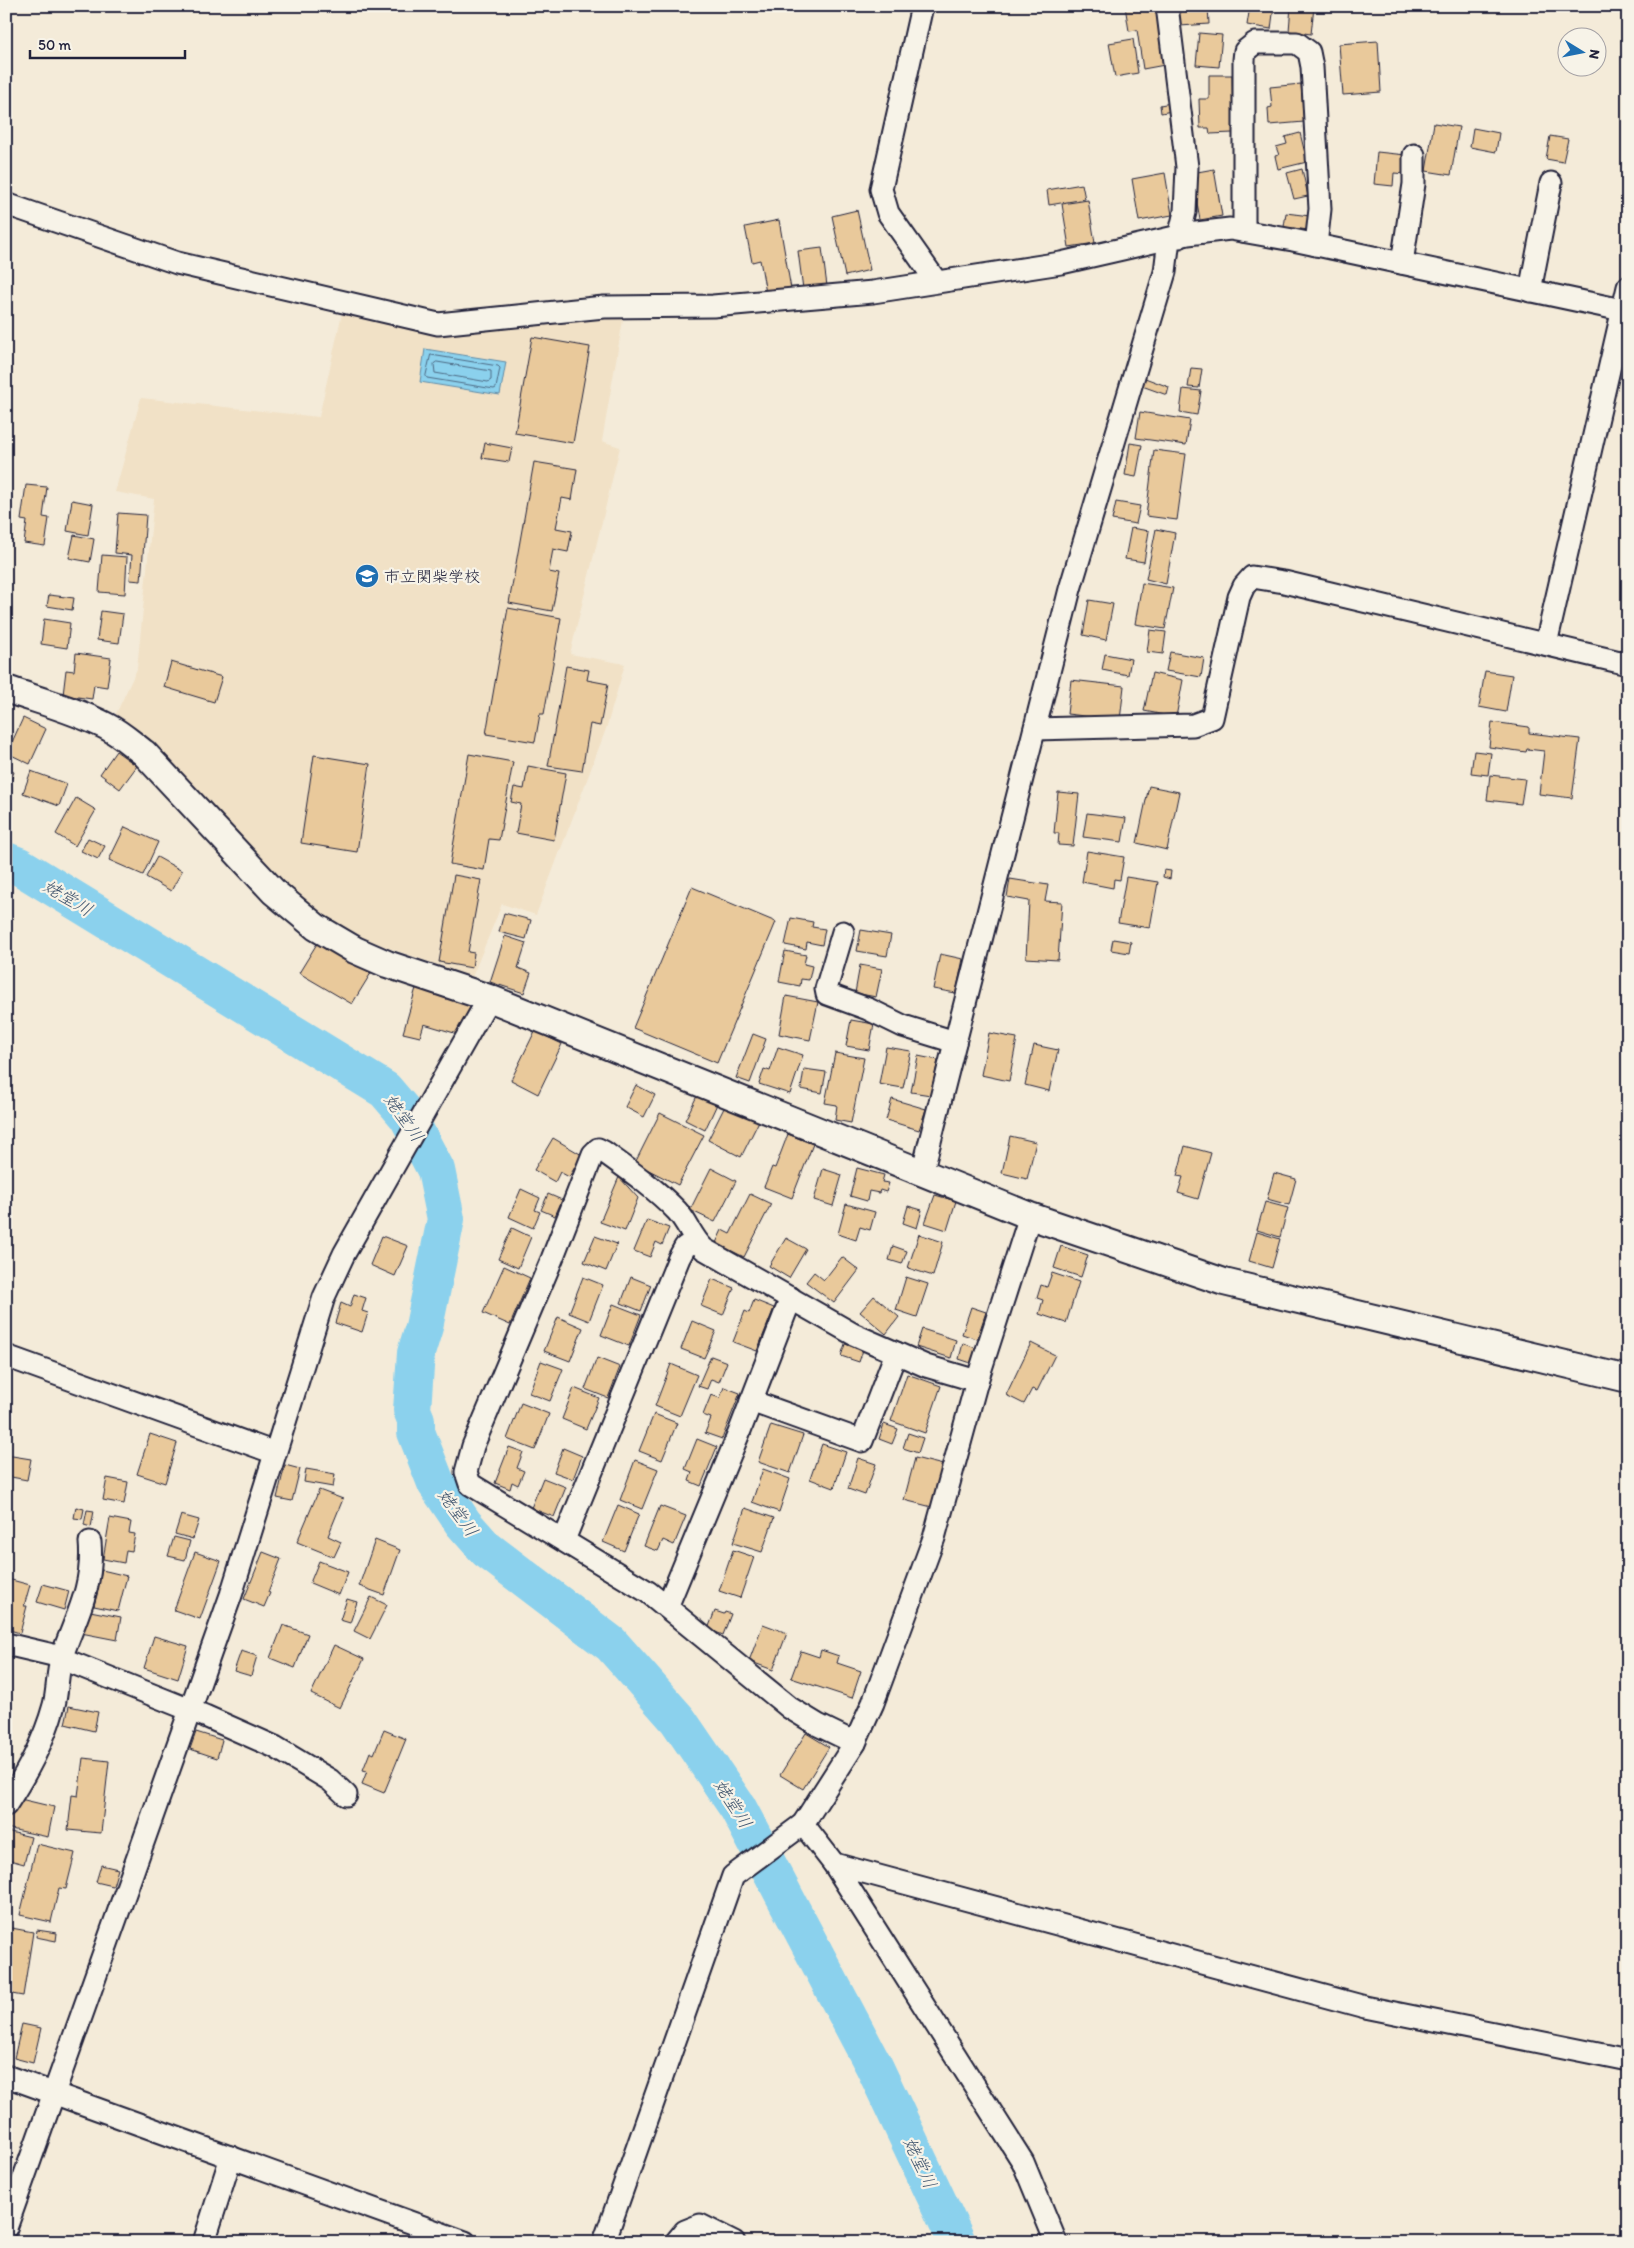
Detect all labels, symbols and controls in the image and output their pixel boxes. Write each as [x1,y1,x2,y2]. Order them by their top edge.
scale bar [30,28,185,60]
north arrow [1556,28,1606,78]
text: 50 m [38,36,71,54]
text: N [1585,48,1604,60]
school or university icon: 市立関柴学校 [354,563,380,589]
place label: 市立関柴学校 [384,567,480,586]
water label: 姥堂川 [39,875,97,921]
water label: 姥堂川 [380,1090,428,1146]
water label: 姥堂川 [433,1485,483,1541]
water label: 姥堂川 [709,1775,757,1833]
water label: 姥堂川 [899,2134,941,2192]

